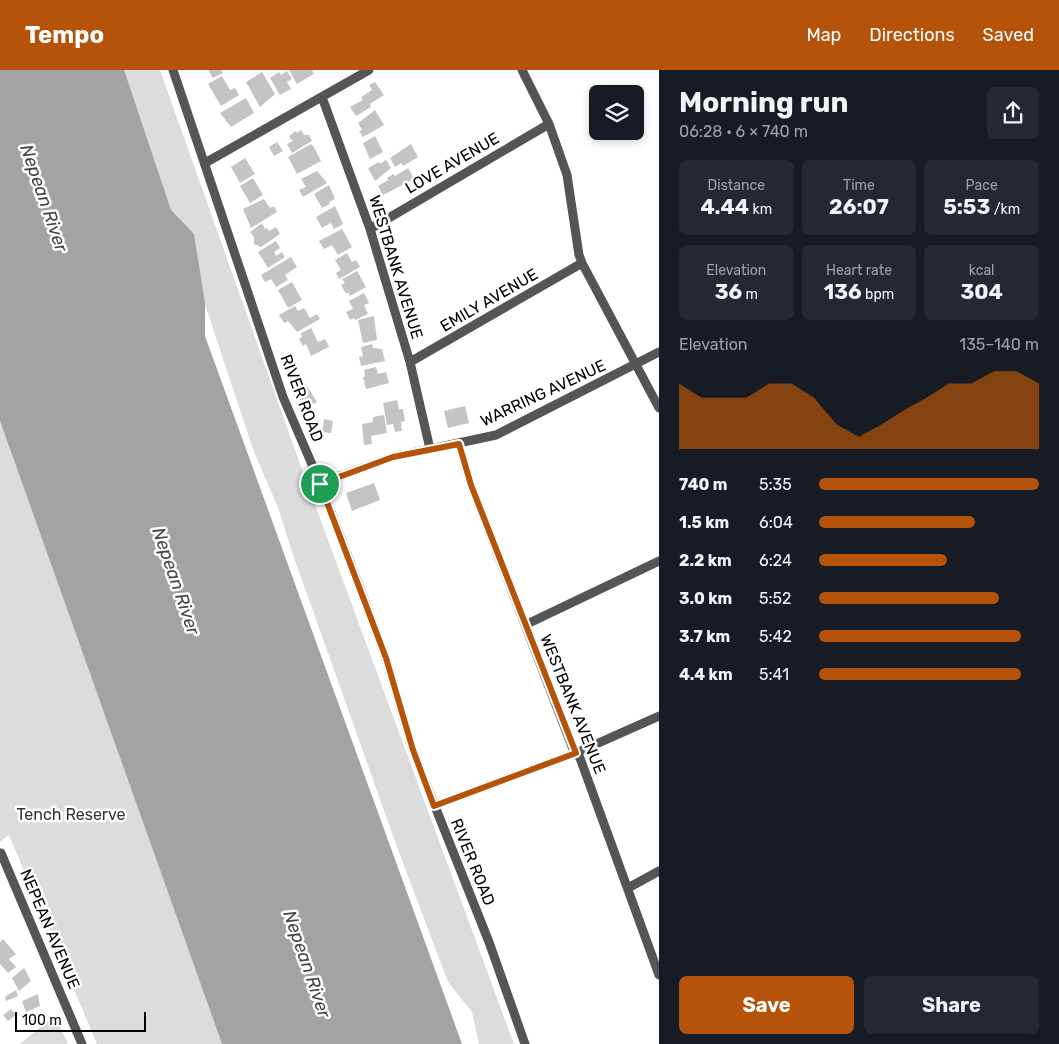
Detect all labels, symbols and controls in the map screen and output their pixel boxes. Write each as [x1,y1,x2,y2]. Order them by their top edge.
text: Tempo [25,21,104,49]
text: Map [806,24,841,46]
text: Directions [869,24,955,46]
text: Saved [983,24,1034,46]
map controls [589,85,644,140]
button: layers [589,85,644,140]
text: Morning run [679,86,848,119]
button: share [987,87,1039,139]
text: 06:28 · 6 × 740 m [679,122,808,141]
street label: LOVE AVENUE [402,128,502,198]
water label: Nepean River [15,141,73,256]
text: Distance [708,177,765,194]
text: Time [843,177,875,194]
text: Pace [966,177,998,194]
street label: WESTBANK AVENUE [365,193,427,341]
text: 4.44 [700,194,749,219]
text: 26:07 [829,194,889,219]
text: 5:53 [943,194,990,219]
text: km [749,201,772,218]
text: /km [990,201,1020,218]
text: Elevation [706,262,766,279]
text: Heart rate [826,262,892,279]
text: kcal [969,262,995,279]
street label: EMILY AVENUE [437,264,541,336]
text: 36 [715,279,742,304]
text: 136 [824,279,862,304]
text: 304 [960,279,1003,304]
text: m [742,286,758,303]
text: bpm [862,286,894,303]
text: Elevation [679,335,748,354]
text: 135–140 m [959,335,1039,354]
street label: RIVER ROAD [277,352,327,444]
street label: WARRING AVENUE [477,356,609,430]
pin [299,463,341,505]
icon: arrive [306,470,334,498]
text: 740 m [679,475,728,494]
text: 5:35 [759,475,792,494]
text: 1.5 km [679,513,729,532]
text: 6:04 [759,513,793,532]
water label: Nepean River [147,524,205,639]
text: 2.2 km [679,551,732,570]
text: 6:24 [759,551,792,570]
text: 3.0 km [679,589,732,608]
text: 5:52 [759,589,792,608]
text: 3.7 km [679,627,730,646]
text: 5:42 [759,627,792,646]
street label: WESTBANK AVENUE [536,631,610,777]
text: 4.4 km [679,665,733,684]
text: 5:41 [759,665,789,684]
park label: Tench Reserve [17,805,126,824]
street label: RIVER ROAD [447,816,499,908]
street label: NEPEAN AVENUE [16,866,84,992]
water label: Nepean River [278,907,336,1022]
button: Save [679,976,854,1034]
button: Share [864,976,1039,1034]
scale bar [15,1009,146,1032]
text: 100 m [22,1012,62,1029]

